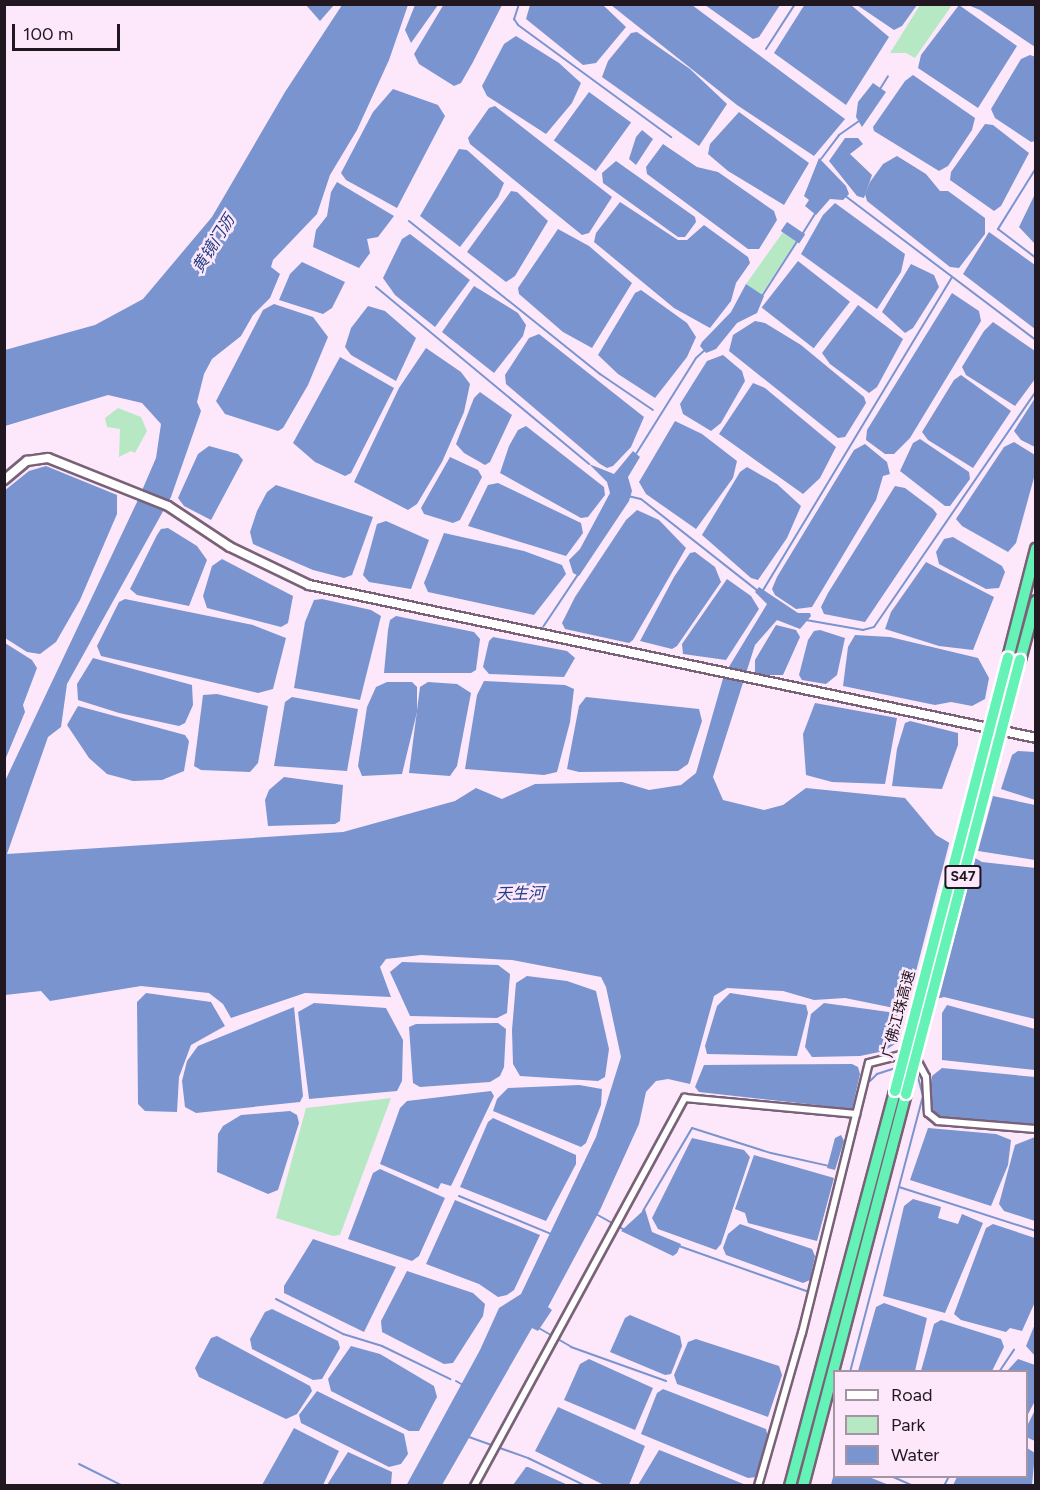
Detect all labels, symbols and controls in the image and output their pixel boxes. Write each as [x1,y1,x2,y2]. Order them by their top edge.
scale bar [15,12,123,50]
text: 100 m [23,23,73,45]
water label: 黄镜门沥 [189,212,239,276]
road number: S47 [944,866,982,888]
water label: 天生河 [496,884,544,904]
street label: 广佛江珠高速 [879,968,919,1060]
legend [833,1370,1028,1478]
text: Road [891,1384,932,1406]
text: Park [891,1414,925,1436]
text: Water [891,1444,939,1466]

